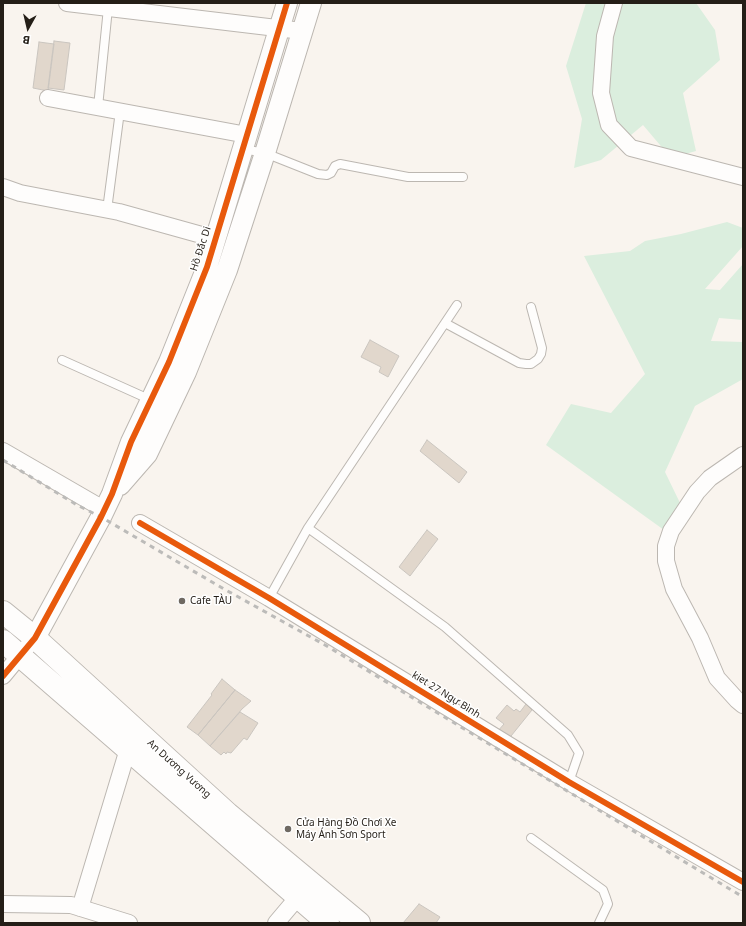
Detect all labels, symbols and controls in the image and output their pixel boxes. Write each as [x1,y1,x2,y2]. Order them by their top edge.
north arrow [8,8,48,48]
text: B [22,32,31,48]
street label: Hồ Đắc Di [188,225,214,273]
place label: Cafe TÀU [190,595,232,607]
marker: Cafe TÀU [177,596,187,606]
street label: kiet 27 Ngự Bình [410,669,482,721]
street label: An Dương Vương [145,737,213,801]
place label: Cửa Hàng Đồ Chơi Xe Máy Ánh Sơn Sport [296,817,397,840]
marker: Cửa Hàng Đồ Chơi Xe Máy Ánh Sơn Sport [283,824,293,834]

